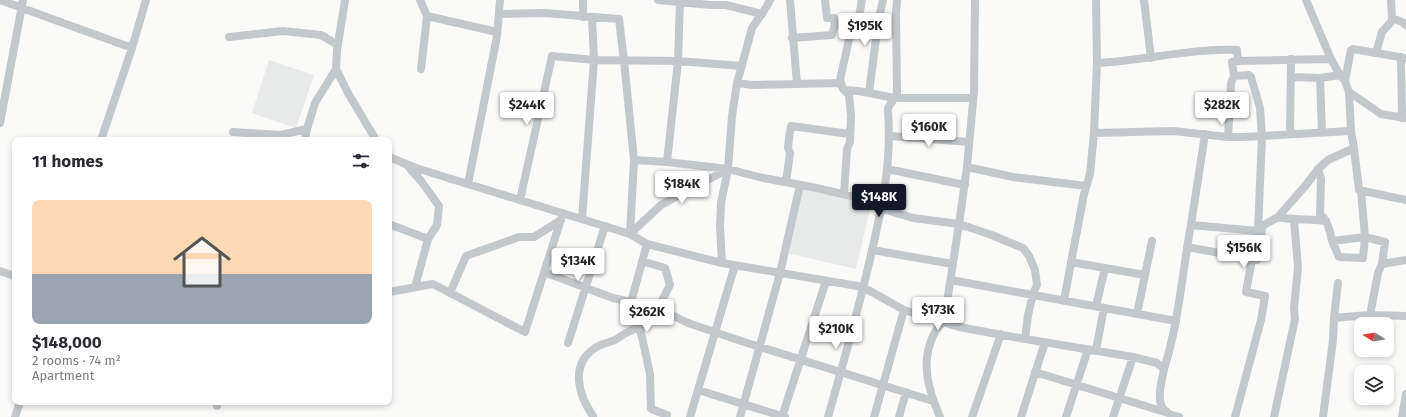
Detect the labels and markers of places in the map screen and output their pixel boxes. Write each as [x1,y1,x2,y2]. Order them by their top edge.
pin: $195K [837,13,893,47]
pin: $244K [499,92,555,126]
pin: $282K [1194,92,1250,126]
pin: $160K [901,114,957,148]
pin: $184K [654,171,710,205]
pin: $148K [851,184,907,218]
pin: $156K [1216,235,1272,269]
pin: $134K [550,248,606,282]
pin: $173K [910,297,966,331]
pin: $262K [619,299,675,333]
pin: $210K [808,316,864,350]

